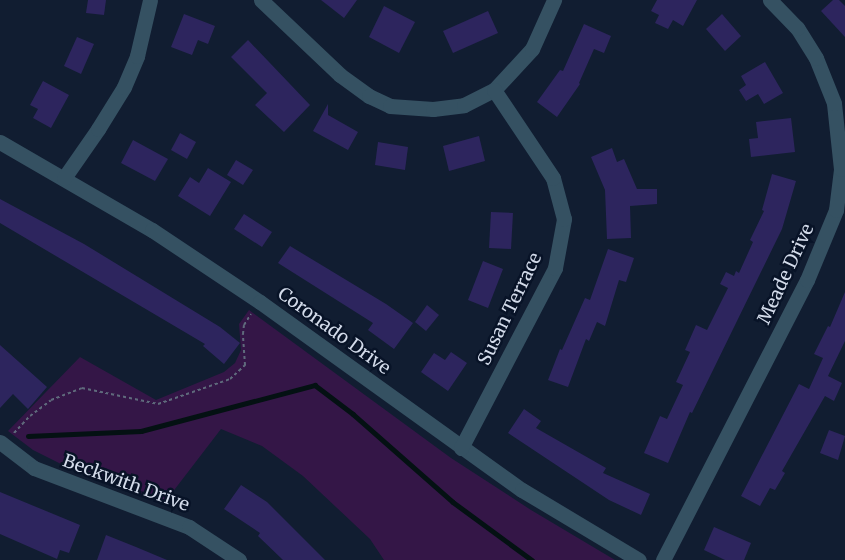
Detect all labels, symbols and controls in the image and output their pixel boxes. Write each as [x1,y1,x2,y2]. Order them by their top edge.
street label: Meade Drive [753,220,819,328]
street label: Susan Terrace [474,249,546,369]
street label: Coronado Drive [273,283,395,379]
street label: Beckwith Drive [60,450,192,516]

